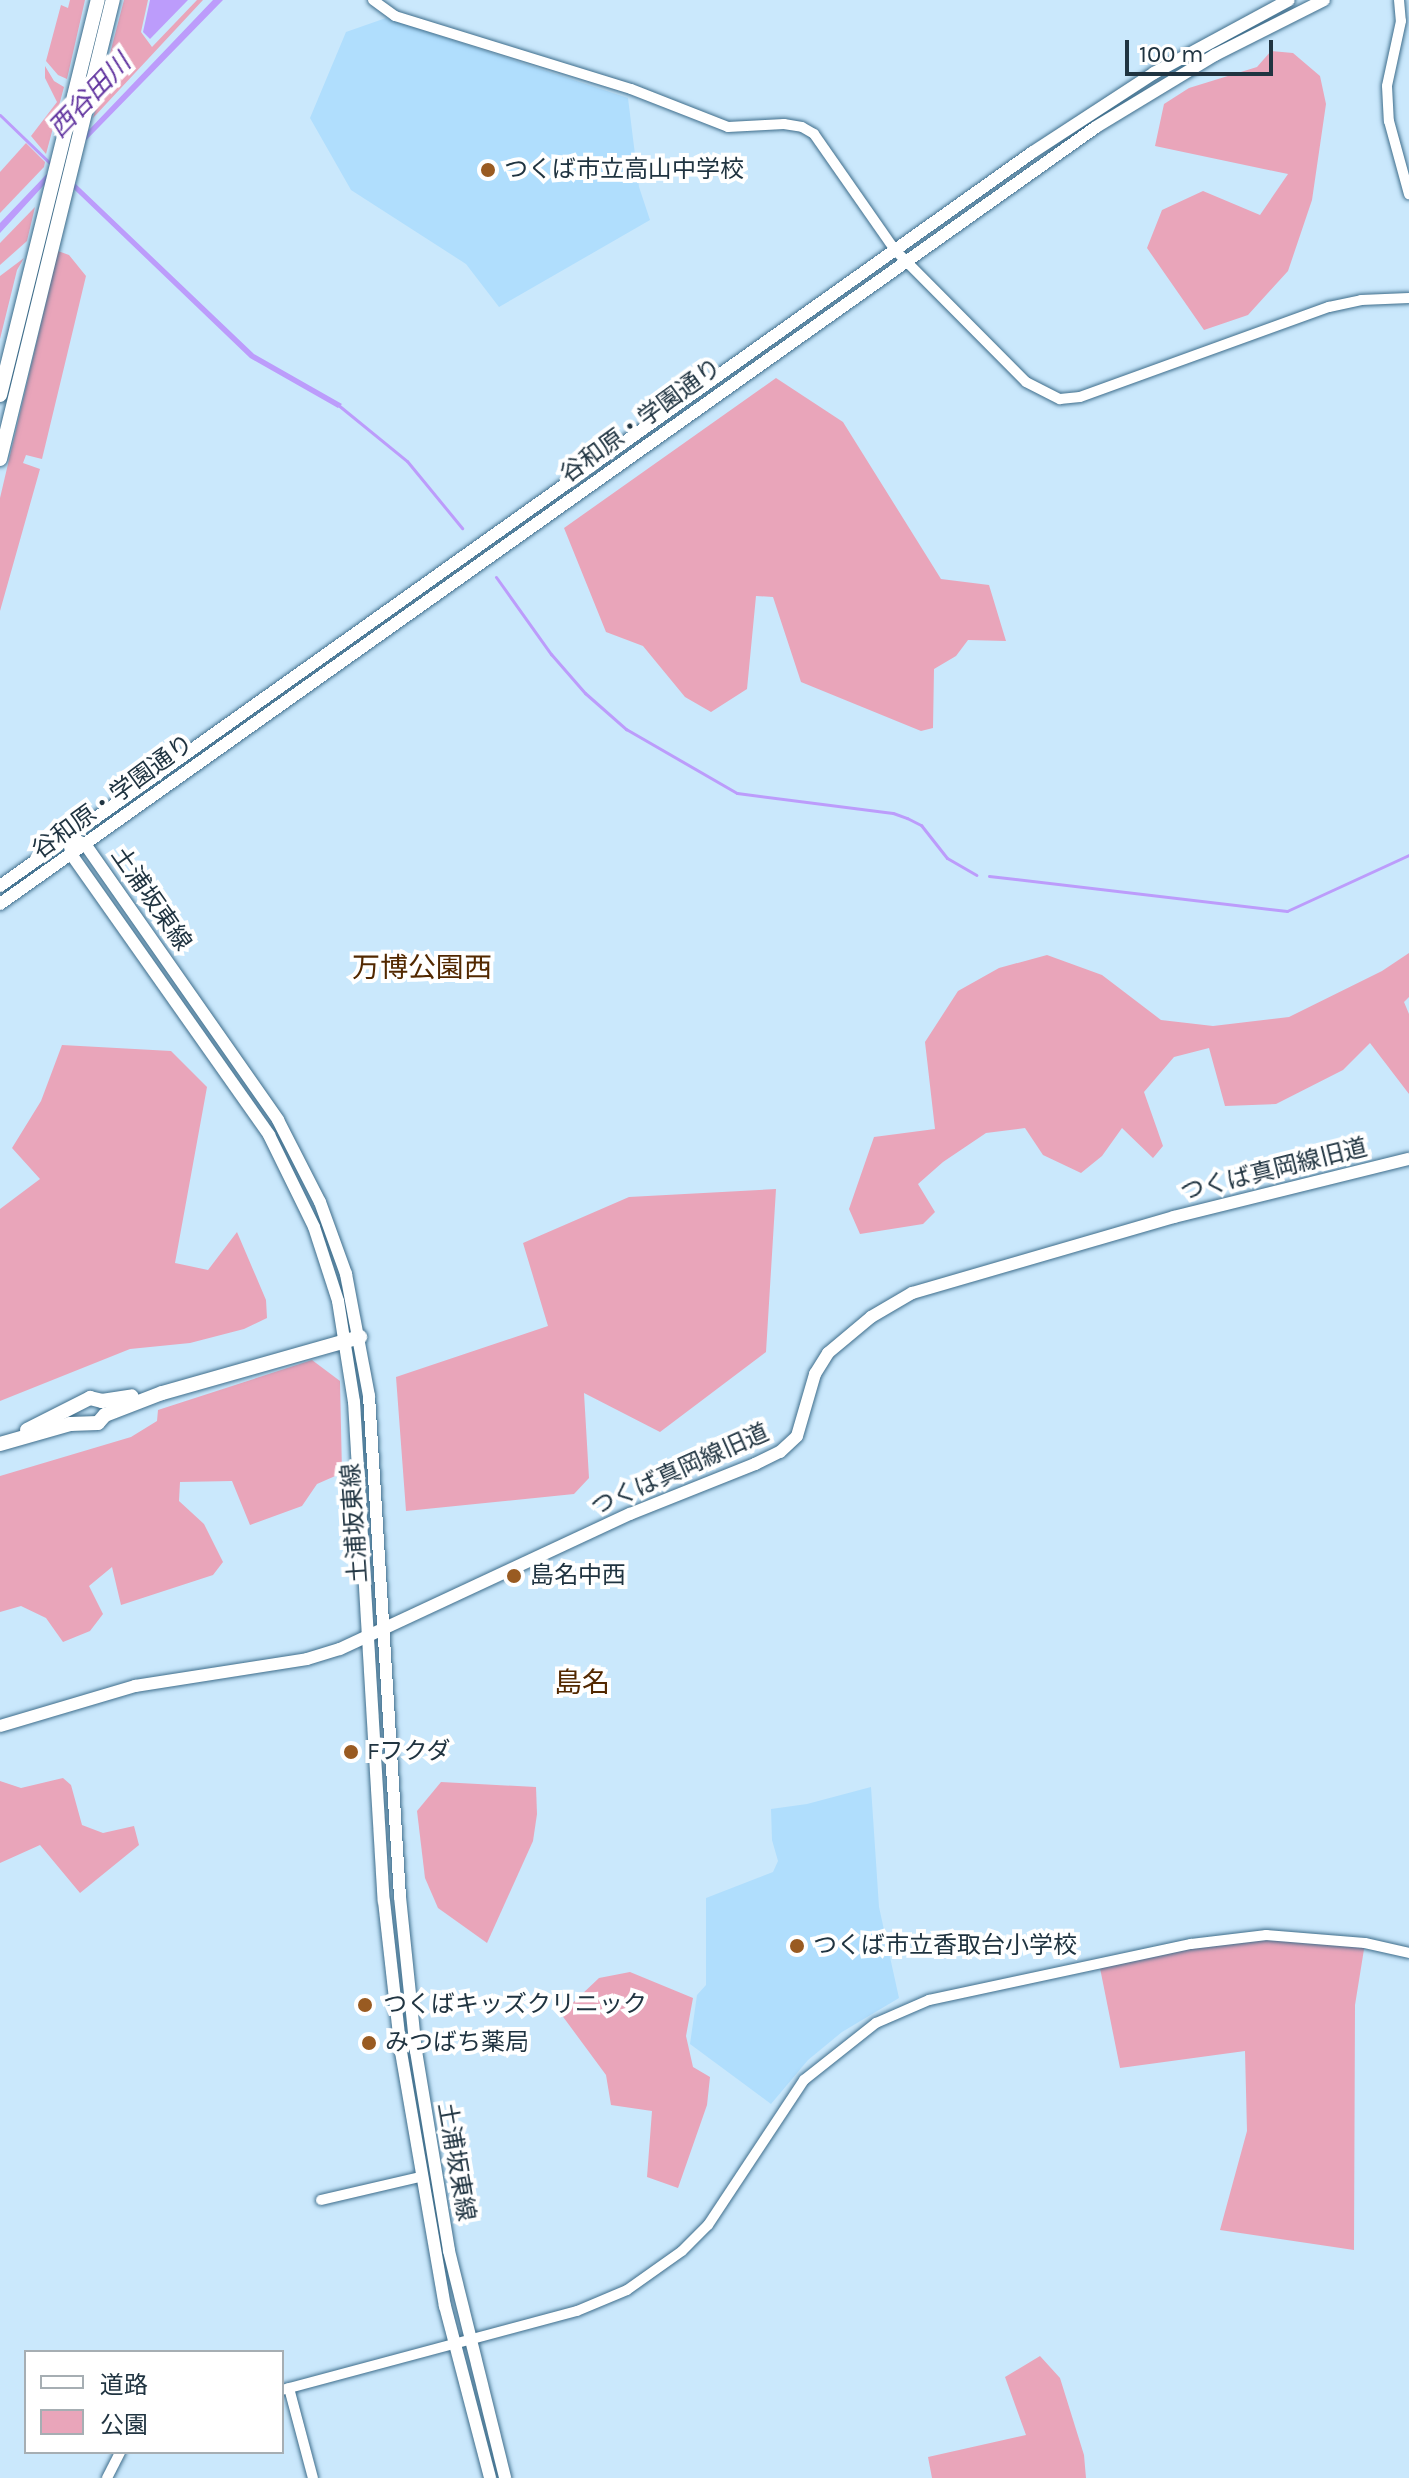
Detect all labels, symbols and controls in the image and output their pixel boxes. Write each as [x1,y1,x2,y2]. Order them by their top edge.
scale bar [1129,24,1277,74]
text: 100 m [1139,40,1204,68]
water label: 西谷田川 [43,48,137,144]
place label: つくば市立高山中学校 [504,156,744,184]
marker: つくば市立高山中学校 [479,161,497,179]
street label: 谷和原・学園通り [555,353,727,489]
street label: 谷和原・学園通り [27,729,199,865]
street label: 土浦坂東線 [105,842,197,956]
district label: 万博公園西 [352,951,492,985]
street label: つくば真岡線旧道 [1177,1133,1371,1207]
street label: つくば真岡線旧道 [586,1418,774,1522]
street label: 土浦坂東線 [336,1462,374,1584]
place label: 島名中西 [530,1562,626,1590]
marker: 島名中西 [505,1567,523,1585]
district label: 島名 [554,1666,610,1700]
place label: Fフクダ [367,1738,452,1766]
marker: Fフクダ [342,1743,360,1761]
place label: つくば市立香取台小学校 [813,1932,1077,1960]
marker: つくば市立香取台小学校 [788,1937,806,1955]
place label: つくばキッズクリニック [383,1991,647,2019]
marker: つくばキッズクリニック [354,1994,376,2016]
place label: みつばち薬局 [385,2029,529,2057]
marker: みつばち薬局 [360,2034,378,2052]
street label: 土浦坂東線 [431,2100,481,2224]
legend [24,2350,284,2454]
text: 道路 [100,2371,148,2399]
text: 公園 [100,2411,148,2439]

